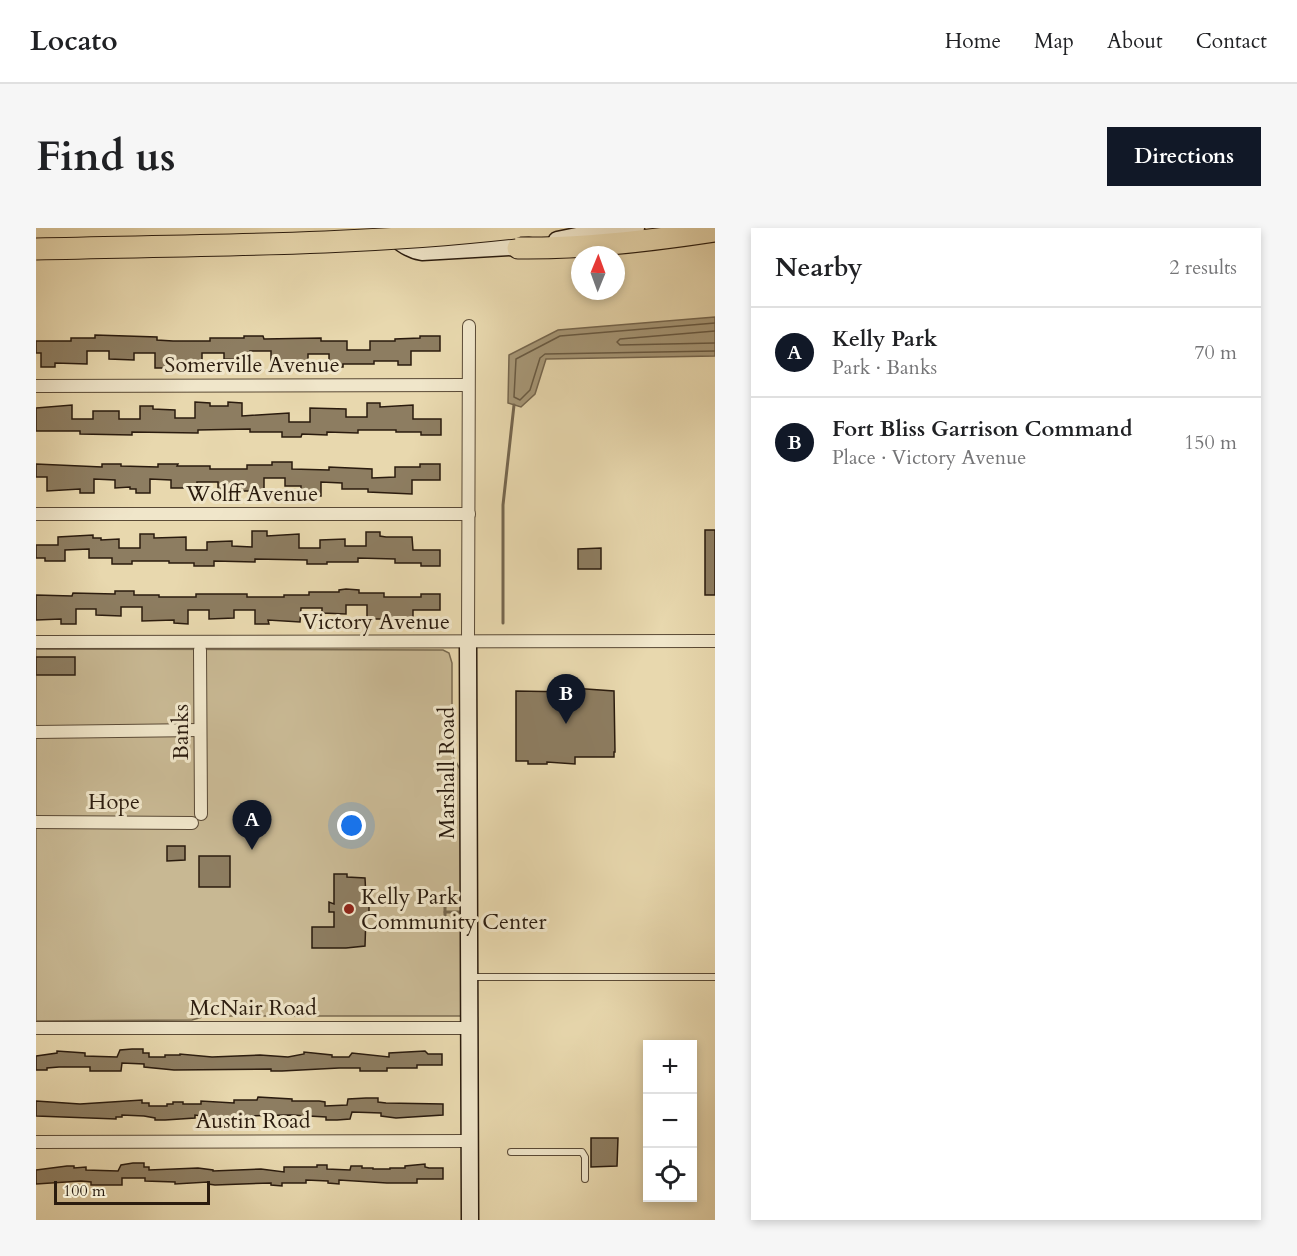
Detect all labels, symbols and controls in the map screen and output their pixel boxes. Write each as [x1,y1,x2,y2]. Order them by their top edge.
text: Locato [30,22,118,60]
text: Home [945,27,1001,56]
text: Map [1034,27,1074,56]
text: About [1107,27,1163,56]
text: Contact [1196,27,1267,56]
button: Directions [1107,127,1261,186]
text: Find us [36,128,176,185]
north arrow [571,246,625,300]
text: Nearby [775,250,863,285]
text: 2 results [1169,254,1237,281]
text: Kelly Park [832,324,938,354]
text: A [787,339,802,366]
text: 70 m [1194,339,1237,366]
street label: Somerville Avenue [164,350,340,380]
text: Park · Banks [832,354,937,381]
text: Fort Bliss Garrison Command [832,414,1133,444]
text: B [787,429,802,456]
text: 150 m [1184,429,1237,456]
text: Place · Victory Avenue [832,444,1026,471]
street label: Wolff Avenue [185,479,318,509]
street label: Victory Avenue [302,607,450,637]
pin: B [546,674,586,724]
street label: Banks [166,704,196,760]
street label: Marshall Road [432,706,462,839]
street label: Hope [88,787,140,817]
pin: A [232,800,272,850]
your location [337,811,366,840]
place label: Kelly Park Community Center [361,882,547,937]
marker: Kelly Park Community Center [342,902,356,916]
street label: McNair Road [189,993,317,1023]
map controls [643,1040,697,1202]
button: + [643,1040,697,1094]
button: − [643,1094,697,1148]
street label: Austin Road [196,1106,311,1136]
button: locate [643,1148,697,1202]
scale bar [54,1178,210,1206]
text: 100 m [63,1180,105,1202]

